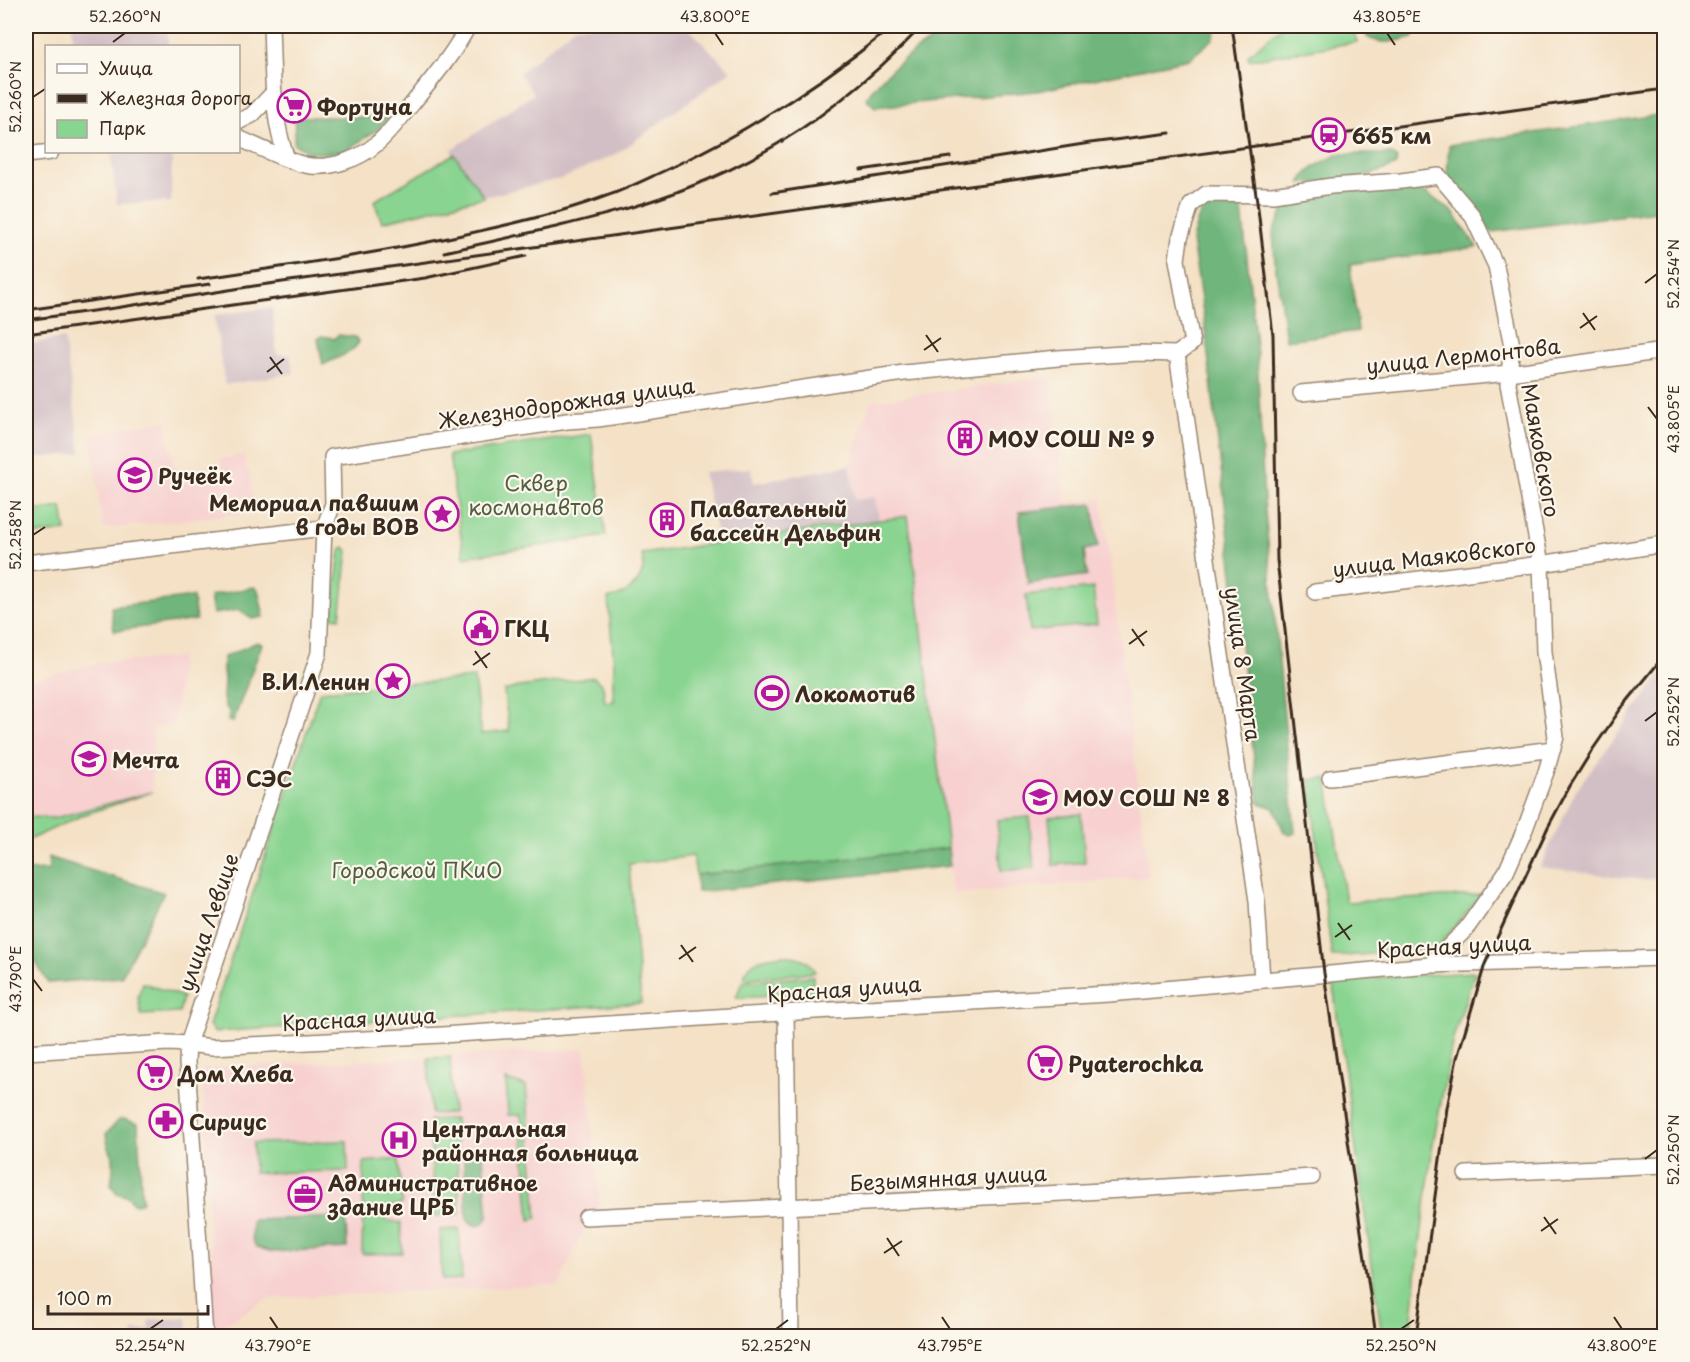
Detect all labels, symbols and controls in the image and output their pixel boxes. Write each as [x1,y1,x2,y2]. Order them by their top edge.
text: 52.260°N [89,4,161,27]
text: 43.800°E [680,4,750,27]
text: 43.805°E [1353,4,1421,27]
legend [45,45,240,153]
text: Улица [99,54,153,81]
text: 52.260°N [3,61,26,133]
text: Железная дорога [99,84,253,111]
supermarket icon: Фортуна [276,88,312,124]
place label: Фортуна [317,90,412,122]
text: Парк [99,114,146,141]
station icon: 665 км [1311,117,1347,153]
place label: 665 км [1352,119,1432,151]
text: 52.254°N [1661,239,1684,309]
street label: улица Лермонтова [1364,329,1562,381]
street label: Железнодорожная улица [435,368,697,436]
street label: Маяковского [1514,380,1570,520]
text: 43.805°E [1661,385,1684,453]
building icon: МОУ СОШ № 9 [947,420,983,456]
place label: МОУ СОШ № 9 [988,422,1155,454]
school or university icon: Ручеёк [117,457,153,493]
place label: Ручеёк [158,459,232,491]
park label: Сквер космонавтов [468,466,604,522]
place label: Мемориал павшим в годы ВОВ [209,486,419,542]
place label: Плавательный бассейн Дельфин [690,492,881,548]
place icon: Мемориал павшим в годы ВОВ [424,496,460,532]
text: 52.258°N [3,500,26,570]
building icon: Плавательный бассейн Дельфин [649,502,685,538]
street label: улица Маяковского [1330,528,1538,584]
street label: улица 8 Марта [1217,585,1271,743]
public building icon: ГКЦ [463,610,499,646]
place label: ГКЦ [504,612,549,644]
place icon: В.И.Ленин [375,663,411,699]
place label: В.И.Ленин [262,665,370,697]
sports icon: Локомотив [754,675,790,711]
place label: Локомотив [795,677,916,709]
text: 52.252°N [1661,677,1684,747]
school or university icon: Мечта [71,741,107,777]
place label: Мечта [112,743,180,775]
building icon: СЭС [205,760,241,796]
place label: СЭС [246,762,292,794]
school or university icon: МОУ СОШ № 8 [1022,779,1058,815]
place label: МОУ СОШ № 8 [1063,781,1230,813]
street label: улица Левице [168,848,246,996]
park label: Городской ПКиО [331,853,503,885]
street label: Красная улица [1376,925,1533,965]
text: 43.790°E [3,946,26,1012]
street label: Красная улица [766,967,923,1009]
street label: Красная улица [281,998,438,1038]
supermarket icon: Pyaterochka [1027,1045,1063,1081]
place label: Pyaterochka [1068,1047,1203,1079]
supermarket icon: Дом Хлеба [137,1055,173,1091]
place label: Дом Хлеба [177,1057,293,1089]
pharmacy icon: Сириус [148,1103,184,1139]
place label: Сириус [189,1105,267,1137]
place label: Центральная районная больница [422,1112,639,1168]
text: 52.250°N [1661,1114,1684,1186]
hospital icon: Центральная районная больница [381,1122,417,1158]
street label: Безымянная улица [849,1156,1048,1198]
place label: Административное здание ЦРБ [327,1166,538,1222]
office icon: Административное здание ЦРБ [287,1176,323,1212]
scale bar [48,1278,208,1316]
text: 100 m [57,1284,112,1311]
text: 52.254°N [115,1333,185,1356]
text: 43.790°E [245,1333,311,1356]
text: 52.252°N [741,1333,811,1356]
text: 43.795°E [917,1333,983,1356]
text: 52.250°N [1365,1333,1437,1356]
text: 43.800°E [1587,1333,1657,1356]

